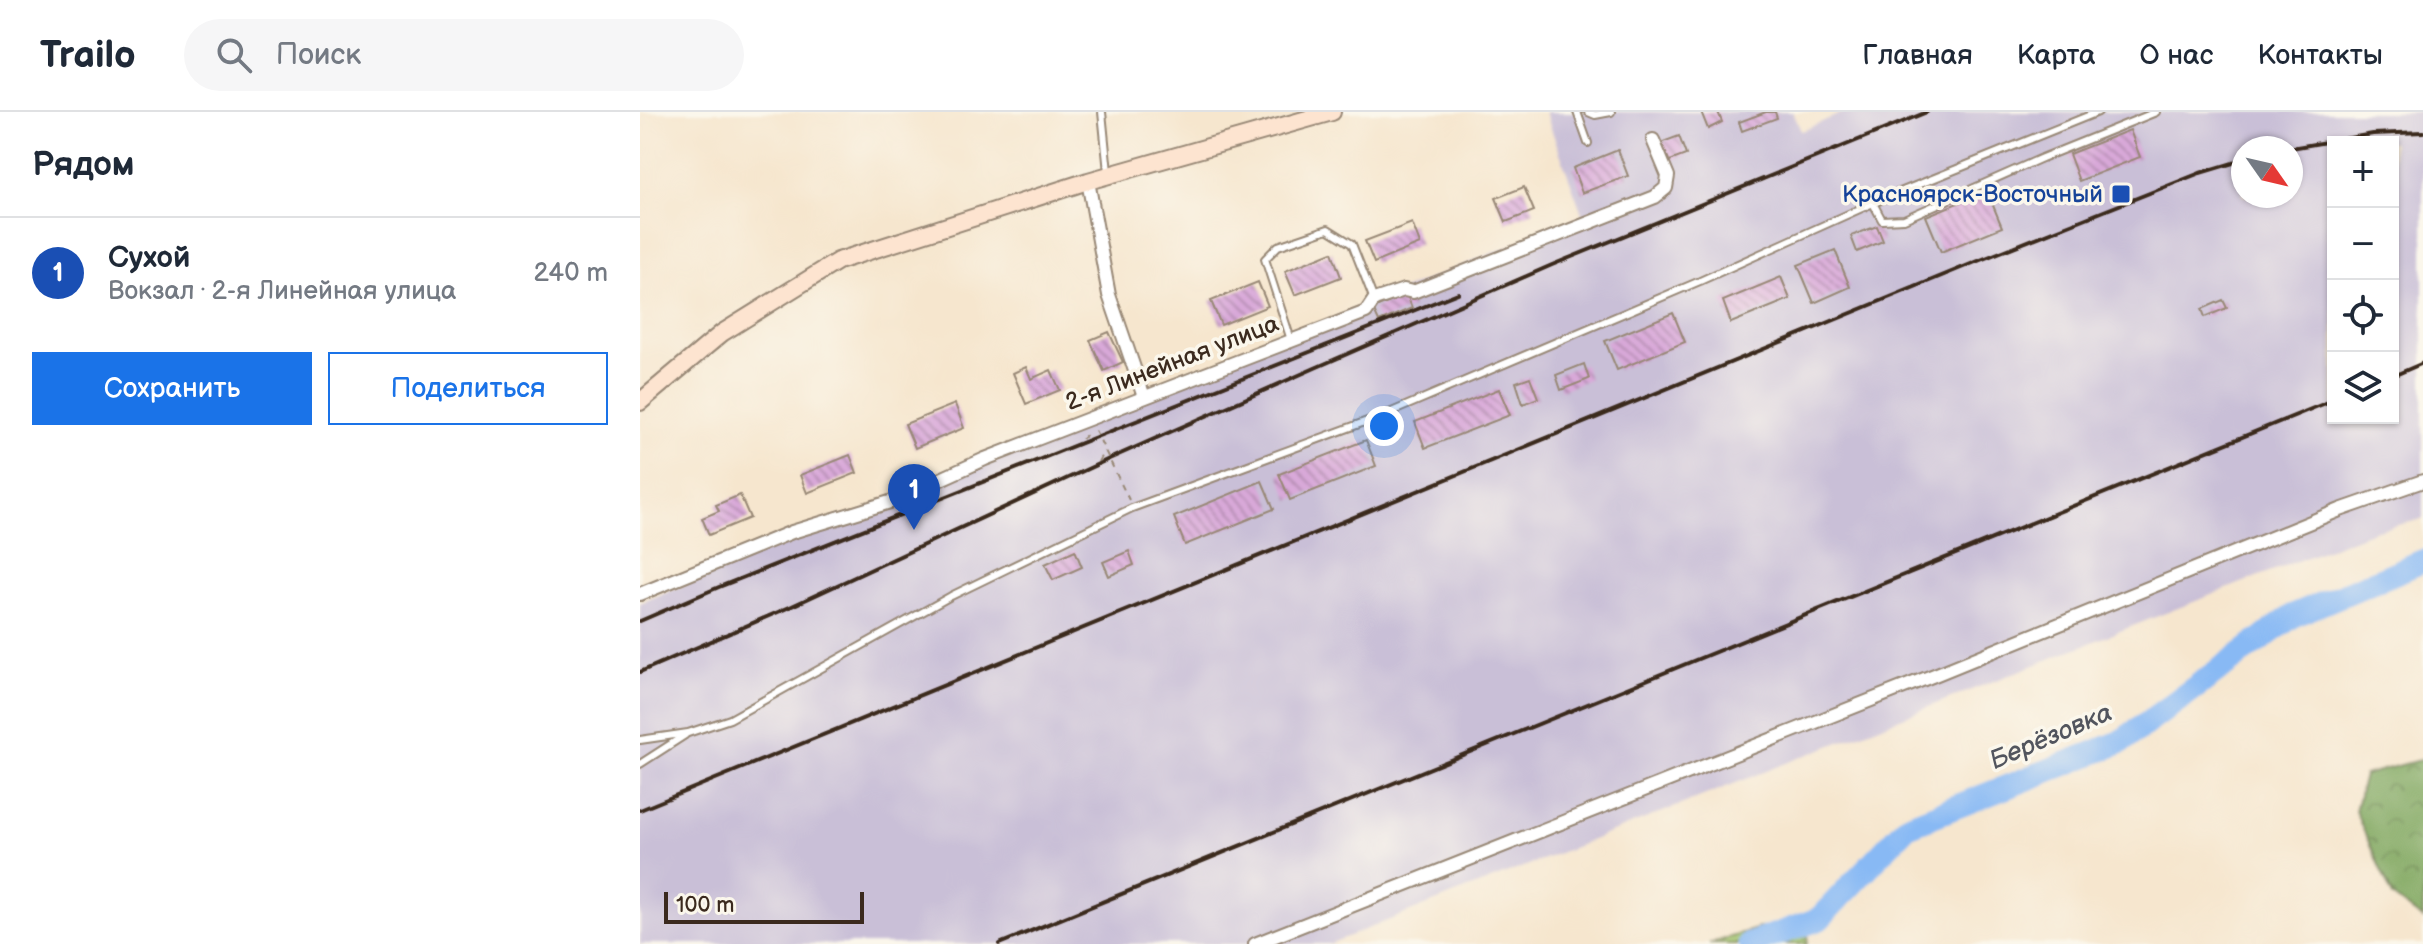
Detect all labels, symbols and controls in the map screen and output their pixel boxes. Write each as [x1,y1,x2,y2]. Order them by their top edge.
search box [184,19,744,91]
text: Trailo [40,33,136,78]
icon: search [212,33,256,77]
text: Поиск [276,37,361,73]
text: Главная [1862,39,1973,72]
text: Карта [2017,39,2096,72]
text: О нас [2140,39,2213,72]
text: Контакты [2257,39,2383,72]
north arrow [2231,136,2303,208]
map controls [2327,136,2399,424]
button: + [2327,136,2399,208]
text: Рядом [32,144,134,185]
place label: Красноярск-Восточный [1842,180,2103,209]
marker: Красноярск-Восточный [2110,183,2132,205]
button: − [2327,208,2399,280]
text: Сухой [108,240,190,276]
text: 1 [53,258,63,289]
text: 240 m [533,258,608,289]
text: Вокзал · 2-я Линейная улица [108,276,456,307]
button: locate [2327,280,2399,352]
street label: 2-я Линейная улица [1061,309,1283,417]
button: Сохранить [32,352,312,425]
button: Поделиться [328,352,608,425]
button: layers [2327,352,2399,424]
your location [1364,406,1404,446]
pin: 1 [888,464,940,530]
water label: Берёзовка [1985,697,2117,777]
scale bar [664,888,864,924]
text: 100 m [676,892,735,919]

